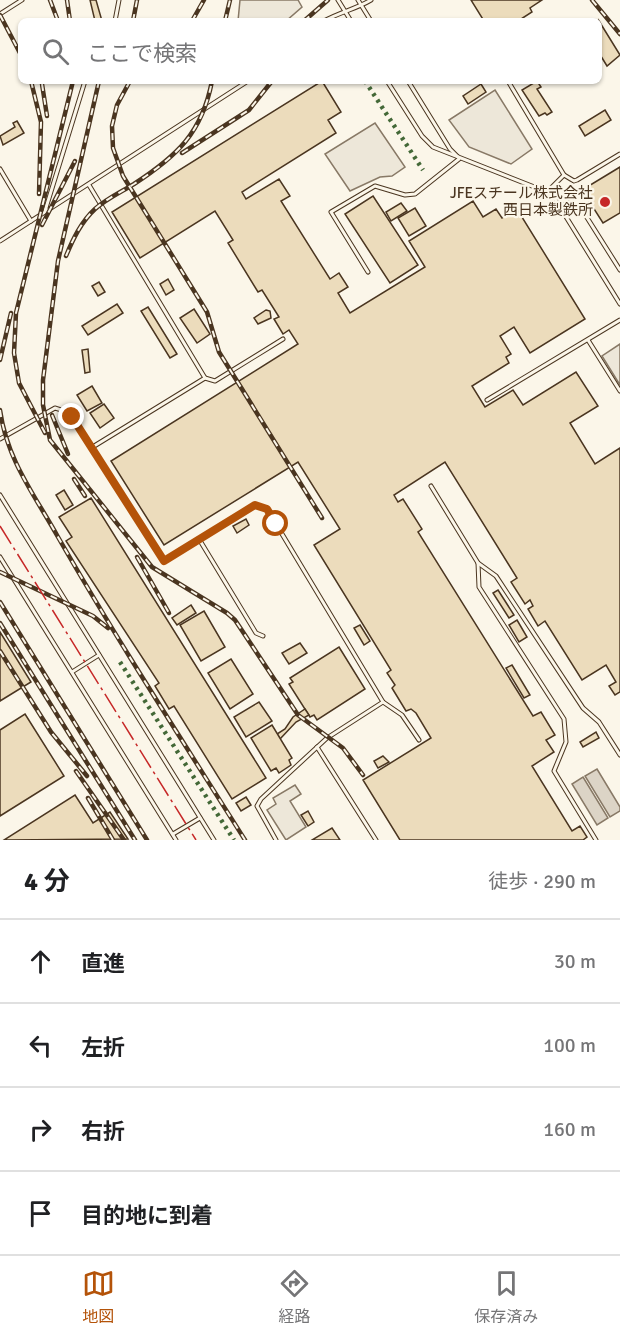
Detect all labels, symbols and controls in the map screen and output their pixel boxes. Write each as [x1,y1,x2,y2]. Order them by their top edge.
search box [18,18,602,84]
icon: search [39,35,72,68]
text: ここで検索 [87,40,197,67]
place label: JFEスチール株式会社 西日本製鉄所 [450,184,593,219]
marker: JFEスチール株式会社 西日本製鉄所 [598,195,612,209]
route end [58,403,84,429]
route start [262,510,288,536]
text: 4 分 [24,866,70,898]
text: 徒歩 · 290 m [488,869,596,894]
icon: ahead [24,945,57,978]
text: 30 m [554,949,596,974]
text: 直進 [81,950,125,977]
icon: left [24,1029,57,1062]
text: 100 m [543,1033,596,1058]
text: 左折 [81,1034,125,1061]
icon: right [24,1113,57,1146]
text: 160 m [543,1117,596,1142]
text: 右折 [81,1118,125,1145]
icon: arrive [24,1197,57,1230]
text: 目的地に到着 [81,1202,213,1229]
tab: 地図 [82,1267,115,1327]
tab: 経路 [278,1267,311,1327]
tab: 保存済み [474,1267,538,1327]

